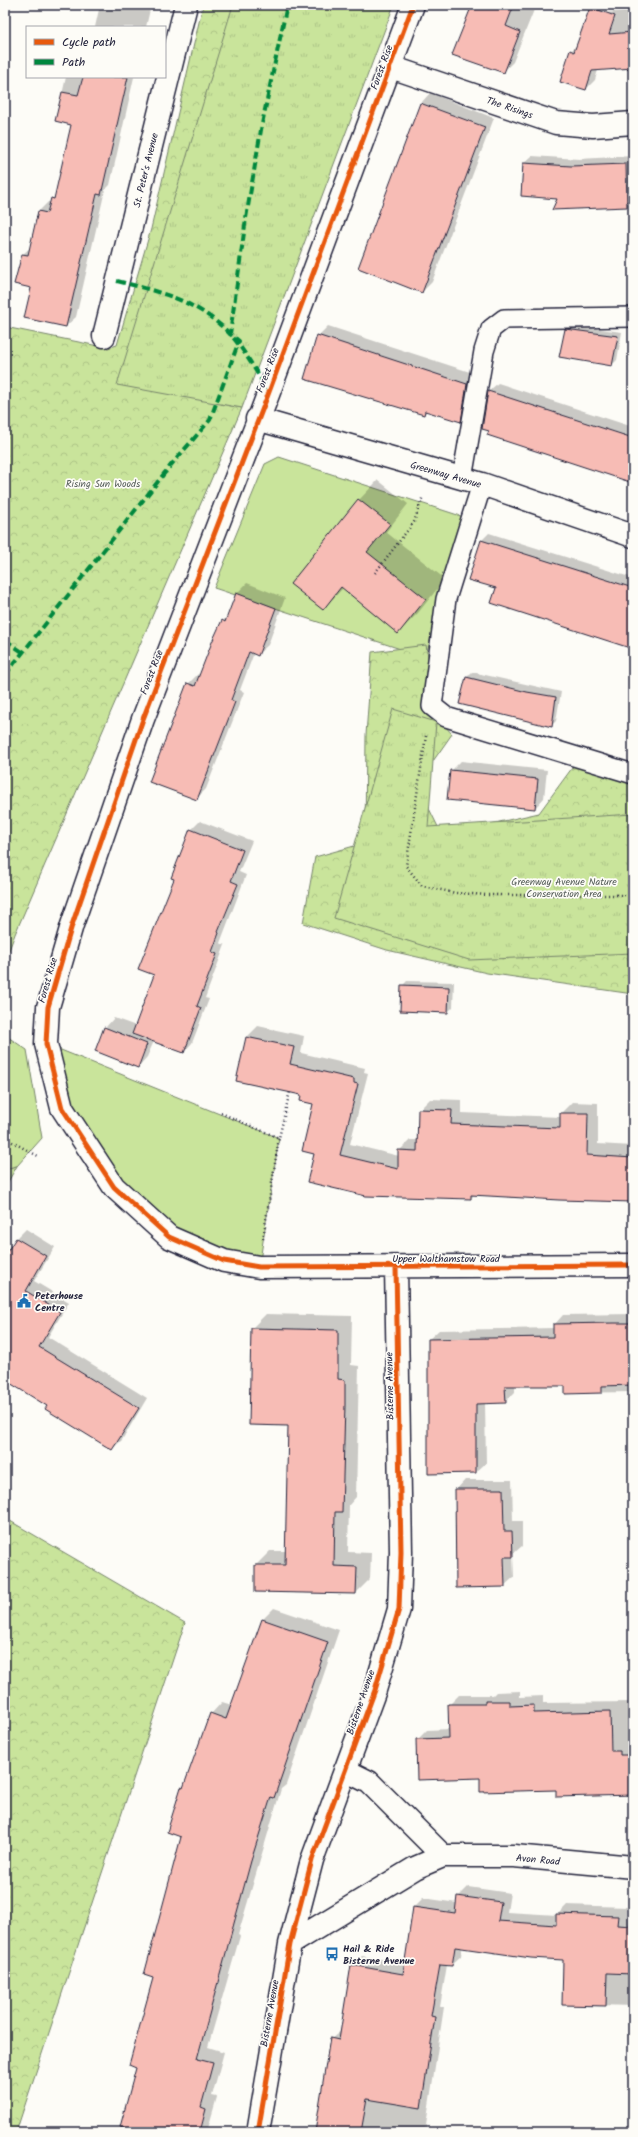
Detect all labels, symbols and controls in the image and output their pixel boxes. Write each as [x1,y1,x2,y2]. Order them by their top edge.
legend [26,26,166,78]
text: Cycle path [62,33,116,52]
street label: Forest Rise [366,42,398,92]
text: Path [62,53,85,72]
street label: The Risings [484,92,536,124]
street label: St. Peter's Avenue [129,131,163,209]
street label: Forest Rise [252,345,284,395]
street label: Greenway Avenue [408,457,484,493]
park label: Rising Sun Woods [66,476,141,492]
street label: Forest Rise [136,647,168,697]
park label: Greenway Avenue Nature Conservation Area [511,874,617,902]
street label: Forest Rise [34,955,62,1005]
street label: Upper Walthamstow Road [392,1251,501,1267]
place label: Peterhouse Centre [35,1288,83,1316]
public building icon: Peterhouse Centre [16,1293,32,1309]
street label: Bisterne Avenue [381,1351,399,1420]
street label: Bisterne Avenue [342,1667,380,1737]
street label: Avon Road [515,1850,562,1870]
place label: Hail & Ride Bisterne Avenue [343,1941,415,1969]
bus stop icon: Hail & Ride Bisterne Avenue [324,1946,340,1962]
street label: Bisterne Avenue [256,1978,284,2048]

